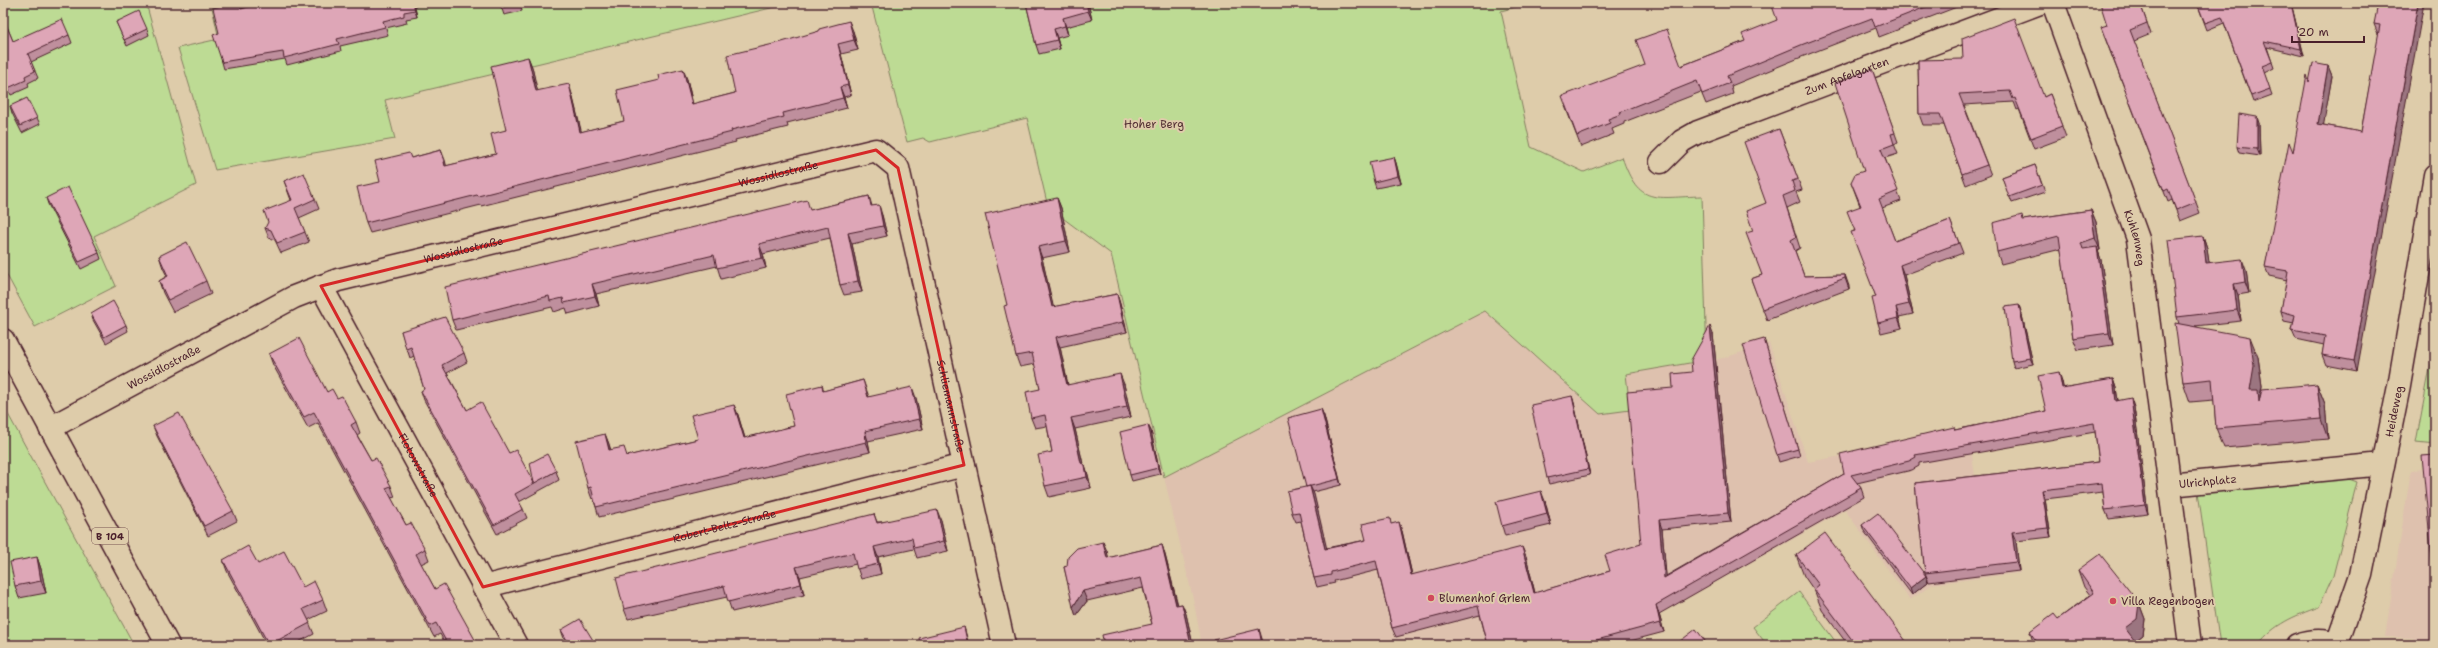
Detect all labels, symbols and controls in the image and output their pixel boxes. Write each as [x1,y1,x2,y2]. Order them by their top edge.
scale bar [2292,18,2364,44]
text: 20 m [2298,24,2329,40]
street label: Zum Apfelgarten [1803,54,1891,99]
park label: Hoher Berg [1124,117,1184,132]
street label: Wossidlostraße [737,157,820,191]
street label: Kuhlenweg [2120,208,2148,267]
street label: Wossidlostraße [422,233,505,267]
street label: Wossidlostraße [124,342,203,393]
street label: Schliemannstraße [933,358,968,454]
street label: Heideweg [2382,384,2407,439]
street label: Flotowstraße [394,431,441,500]
street label: Ulrichplatz [2178,471,2237,492]
street label: Robert-Beltz-Straße [671,506,778,547]
road number: B 104 [92,528,128,544]
place label: Blumenhof Griem [1439,591,1531,606]
marker: Blumenhof Griem [1426,593,1436,603]
place label: Villa Regenbogen [2121,594,2214,609]
marker: Villa Regenbogen [2108,596,2118,606]

